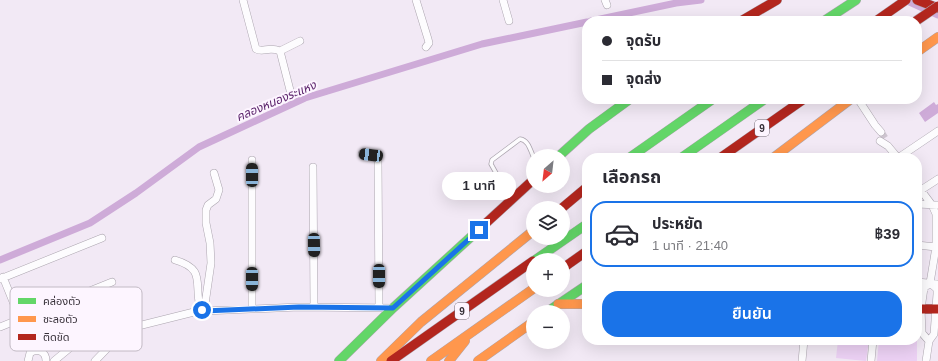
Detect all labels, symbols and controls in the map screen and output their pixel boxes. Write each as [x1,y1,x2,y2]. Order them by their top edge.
text: จุดรับ [626,32,661,49]
text: จุดส่ง [626,70,662,87]
water label: คลองหนองระแหง [234,78,319,124]
road number: 9 [755,120,769,136]
car [358,148,384,162]
north arrow [526,149,570,193]
map controls [526,149,570,349]
car [246,163,258,187]
text: เลือกรถ [602,167,661,187]
callout: 1 นาที [442,172,516,200]
text: 1 นาที [463,178,495,193]
button: layers [526,201,570,245]
text: ประหยัด [652,215,703,232]
icon: car [604,216,640,252]
route end [470,221,488,239]
text: ฿39 [875,225,900,242]
car [308,233,320,257]
text: 1 นาที · 21:40 [652,238,728,253]
button: + [526,253,570,297]
car [373,264,385,288]
car [246,267,258,291]
legend [10,287,142,351]
button: ยืนยัน [602,291,902,337]
text: คล่องตัว [43,295,81,307]
route start [193,301,211,319]
road number: 9 [455,303,469,319]
button: − [526,305,570,349]
text: ชะลอตัว [43,313,78,325]
text: ติดขัด [43,331,70,343]

